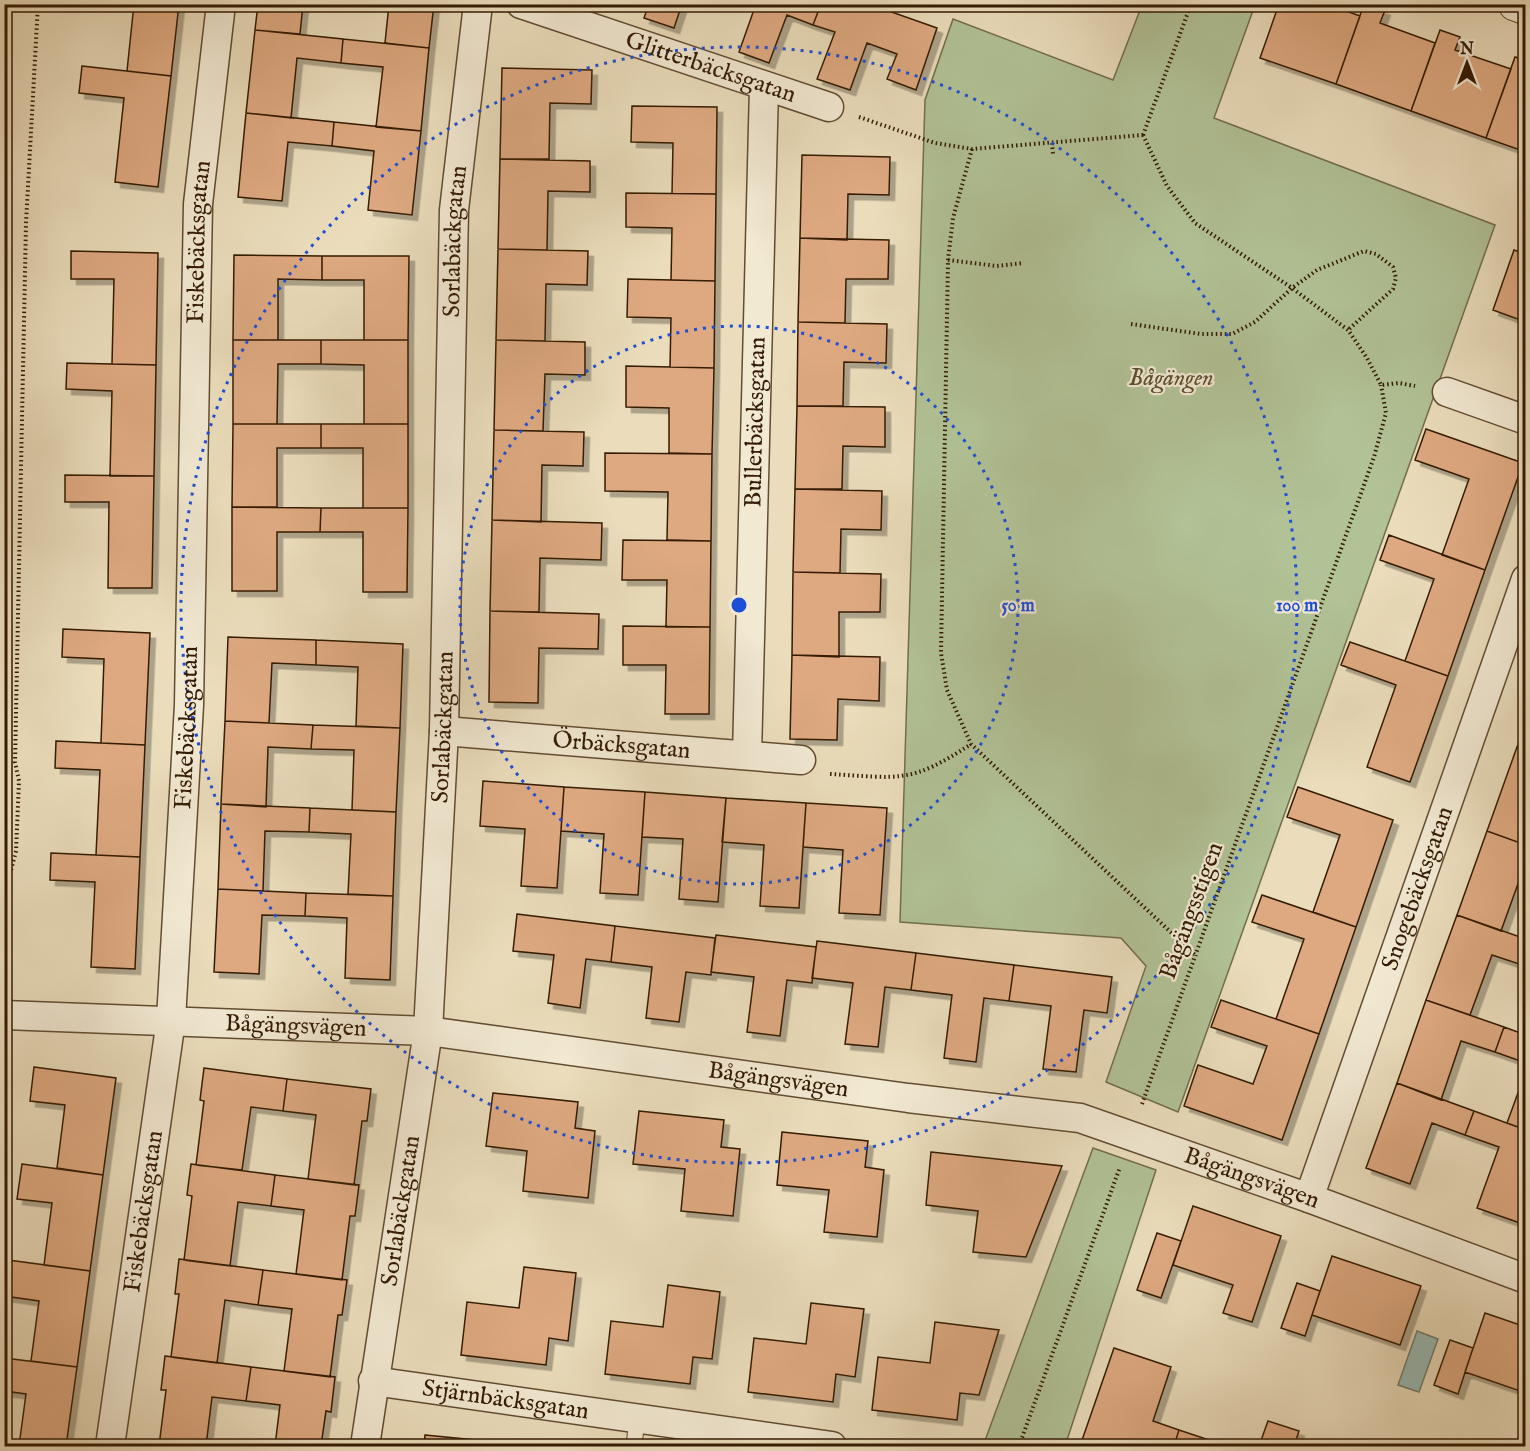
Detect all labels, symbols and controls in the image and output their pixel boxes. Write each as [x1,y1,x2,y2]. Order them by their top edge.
street label: Glitterbäcksgatan [621,25,800,110]
north arrow [1437,33,1497,93]
text: N [1459,40,1474,60]
street label: Fiskebäcksgatan [180,159,218,324]
street label: Sorlabäckgatan [436,164,475,318]
street label: Bullerbäcksgatan [738,336,773,508]
park label: Bågängen [1129,363,1213,394]
centre of rings [729,595,749,615]
text: 50 m [1001,595,1035,618]
text: 100 m [1276,595,1318,618]
street label: Fiskebäcksgatan [168,646,206,810]
street label: Sorlabäckgatan [425,651,461,804]
street label: Örbäcksgatan [551,724,692,766]
street label: Snogebäcksgatan [1374,802,1461,975]
street label: Bågängsstigen [1153,838,1231,984]
street label: Bågängsvägen [224,1008,367,1044]
street label: Bågängsvägen [706,1055,851,1105]
street label: Fiskebäcksgatan [117,1128,171,1294]
street label: Sorlabäckgatan [374,1133,427,1288]
street label: Bågängsvägen [1180,1140,1324,1216]
street label: Stjärnbäcksgatan [420,1373,591,1427]

